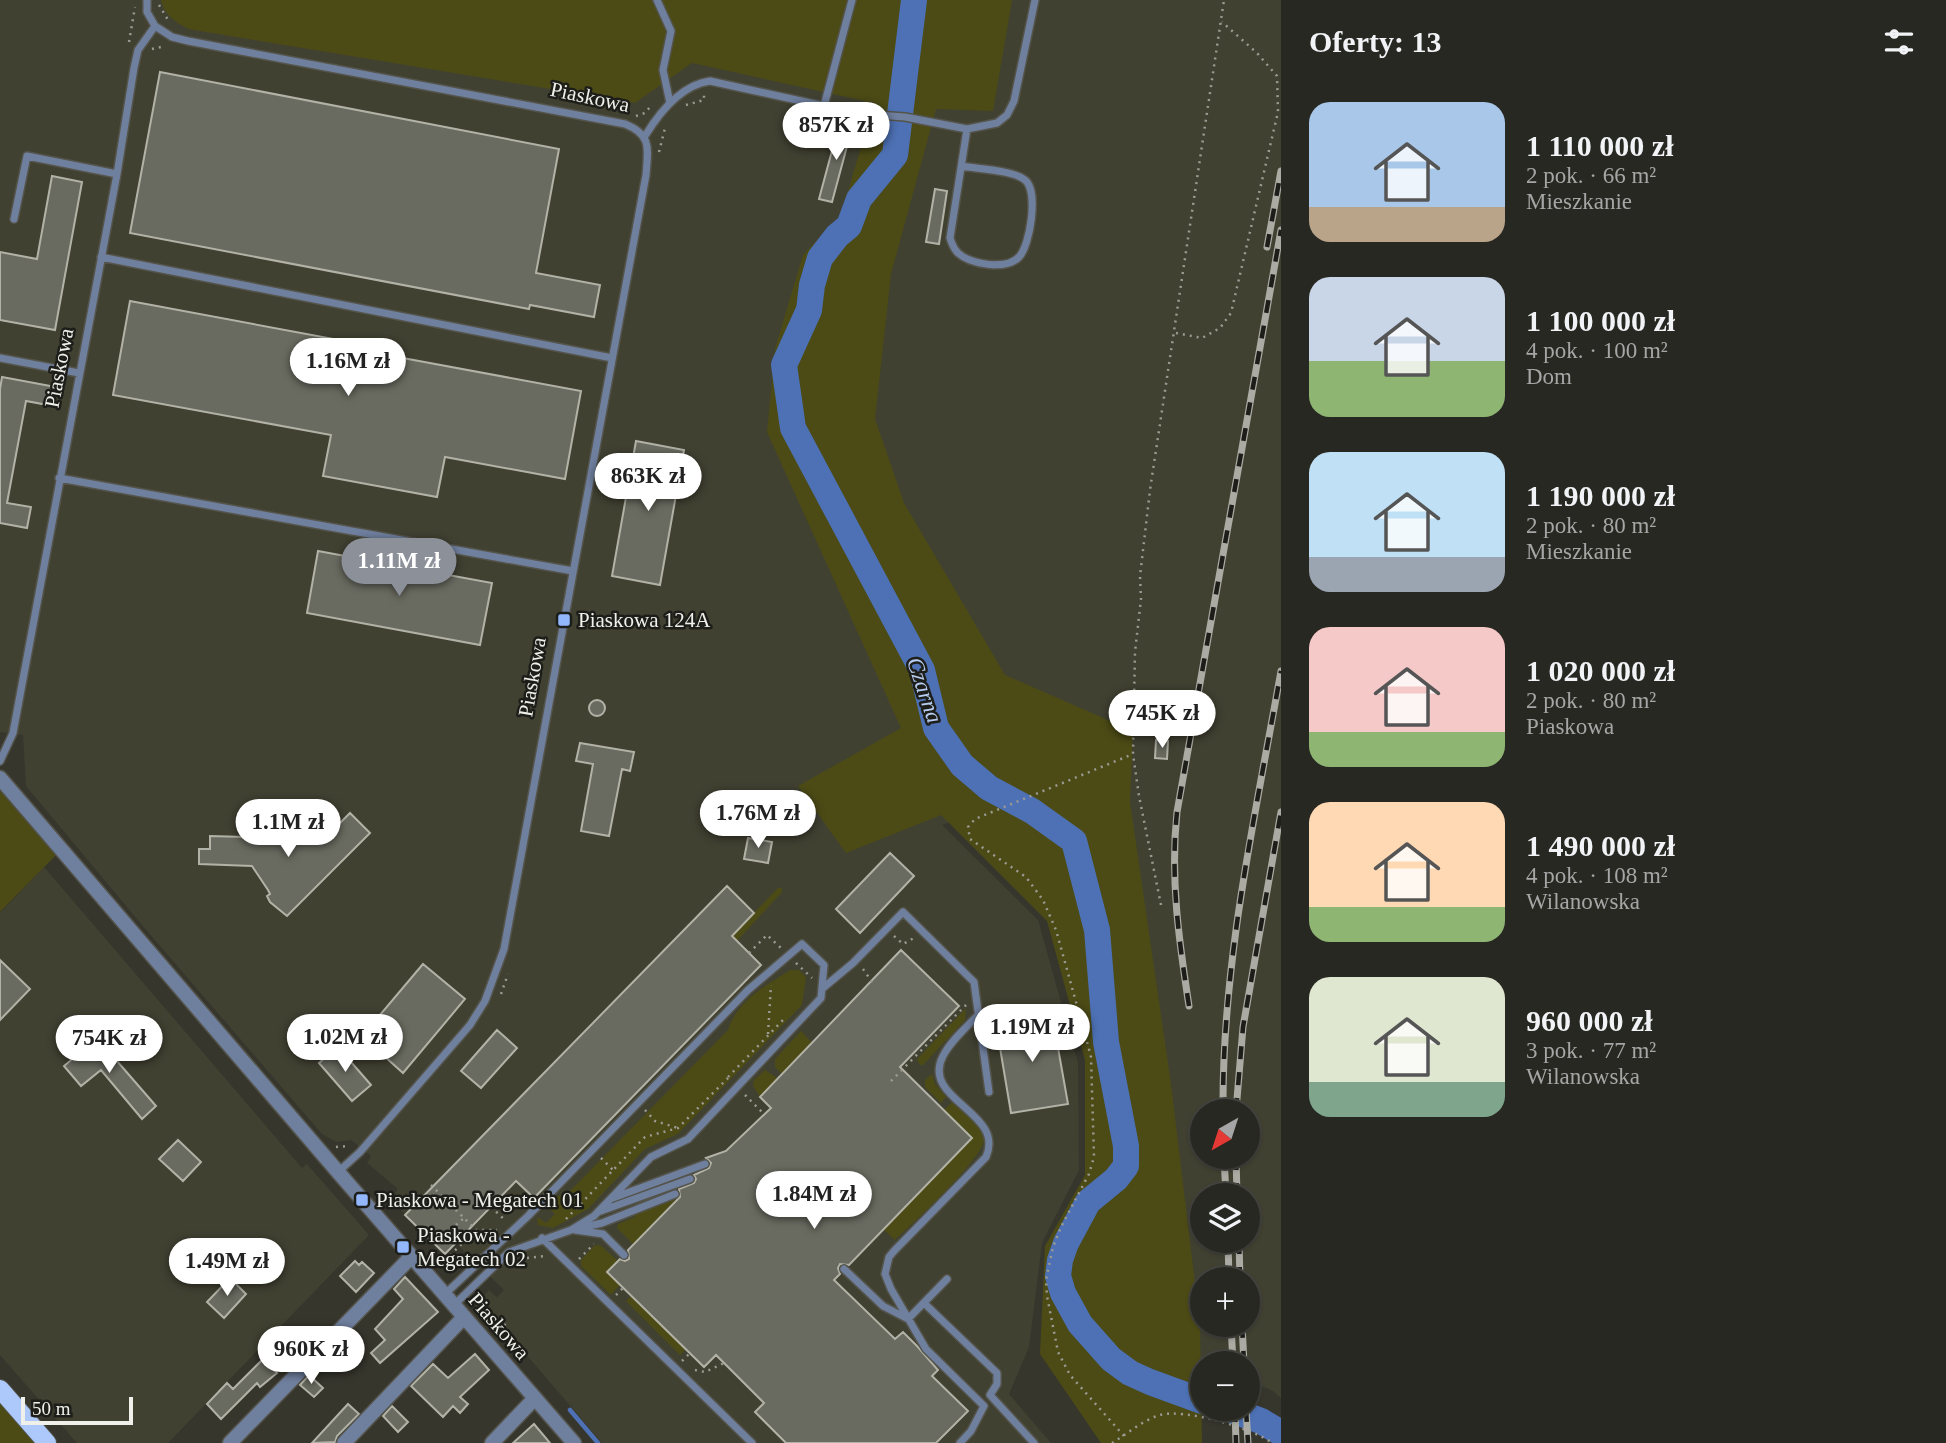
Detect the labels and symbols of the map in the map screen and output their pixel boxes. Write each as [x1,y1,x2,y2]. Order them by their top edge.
street label: Piaskowa [548,77,633,117]
pin: 857K zł [771,102,901,162]
street label: Piaskowa [40,326,79,410]
pin: 1.16M zł [276,338,420,398]
pin: 863K zł [583,454,713,513]
pin: 1.11M zł [327,538,471,598]
place label: Piaskowa 124A [578,608,711,632]
marker: Piaskowa 124A [556,612,572,628]
street label: Piaskowa [513,635,551,719]
water label: Czarna [902,654,947,726]
pin: 745K zł [1097,690,1227,750]
pin: 1.76M zł [686,790,830,850]
pin: 1.1M zł [223,800,353,859]
pin: 1.19M zł [960,1004,1104,1064]
pin: 1.02M zł [273,1014,417,1074]
pin: 754K zł [44,1016,174,1075]
north arrow [1190,1099,1260,1169]
pin: 1.84M zł [742,1172,886,1231]
place label: Piaskowa - Megatech 01 [376,1188,583,1212]
marker: Piaskowa - Megatech 01 [354,1192,370,1208]
place label: Piaskowa - Megatech 02 [417,1223,526,1271]
pin: 1.49M zł [155,1238,299,1298]
marker: Piaskowa - Megatech 02 [395,1239,411,1255]
street label: Piaskowa [464,1288,535,1365]
pin: 960K zł [246,1326,376,1386]
scale bar [21,1394,133,1426]

